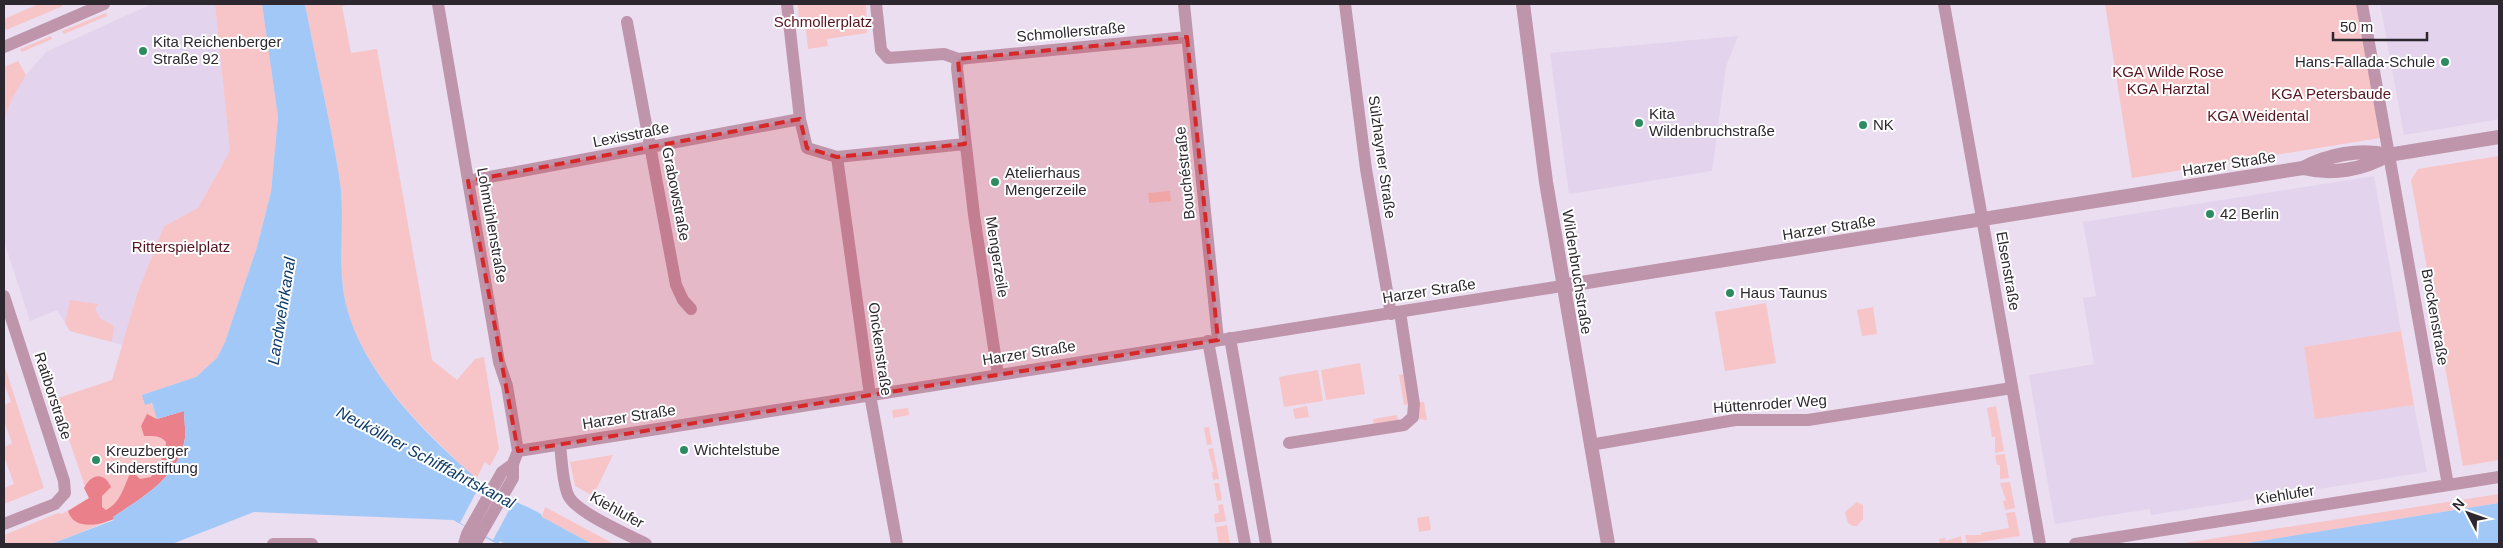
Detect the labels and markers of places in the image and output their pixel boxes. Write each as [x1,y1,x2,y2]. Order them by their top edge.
place label: Kita Reichenberger Straße 92 [153,33,281,67]
marker: Kita Reichenberger Straße 92 [137,45,149,57]
place label: Hans-Fallada-Schule [2295,53,2435,70]
marker: Hans-Fallada-Schule [2439,56,2451,68]
place label: Kita Wildenbruchstraße [1649,105,1775,139]
place label: NK [1873,116,1894,133]
marker: Kita Wildenbruchstraße [1633,117,1645,129]
marker: NK [1857,119,1869,131]
place label: Atelierhaus Mengerzeile [1005,164,1087,198]
marker: Atelierhaus Mengerzeile [989,176,1001,188]
place label: 42 Berlin [2220,205,2279,222]
marker: 42 Berlin [2204,208,2216,220]
place label: Haus Taunus [1740,284,1827,301]
marker: Haus Taunus [1724,287,1736,299]
place label: Wichtelstube [694,441,780,458]
place label: Kreuzberger Kinderstiftung [106,442,198,476]
marker: Wichtelstube [678,444,690,456]
marker: Kreuzberger Kinderstiftung [90,454,102,466]

